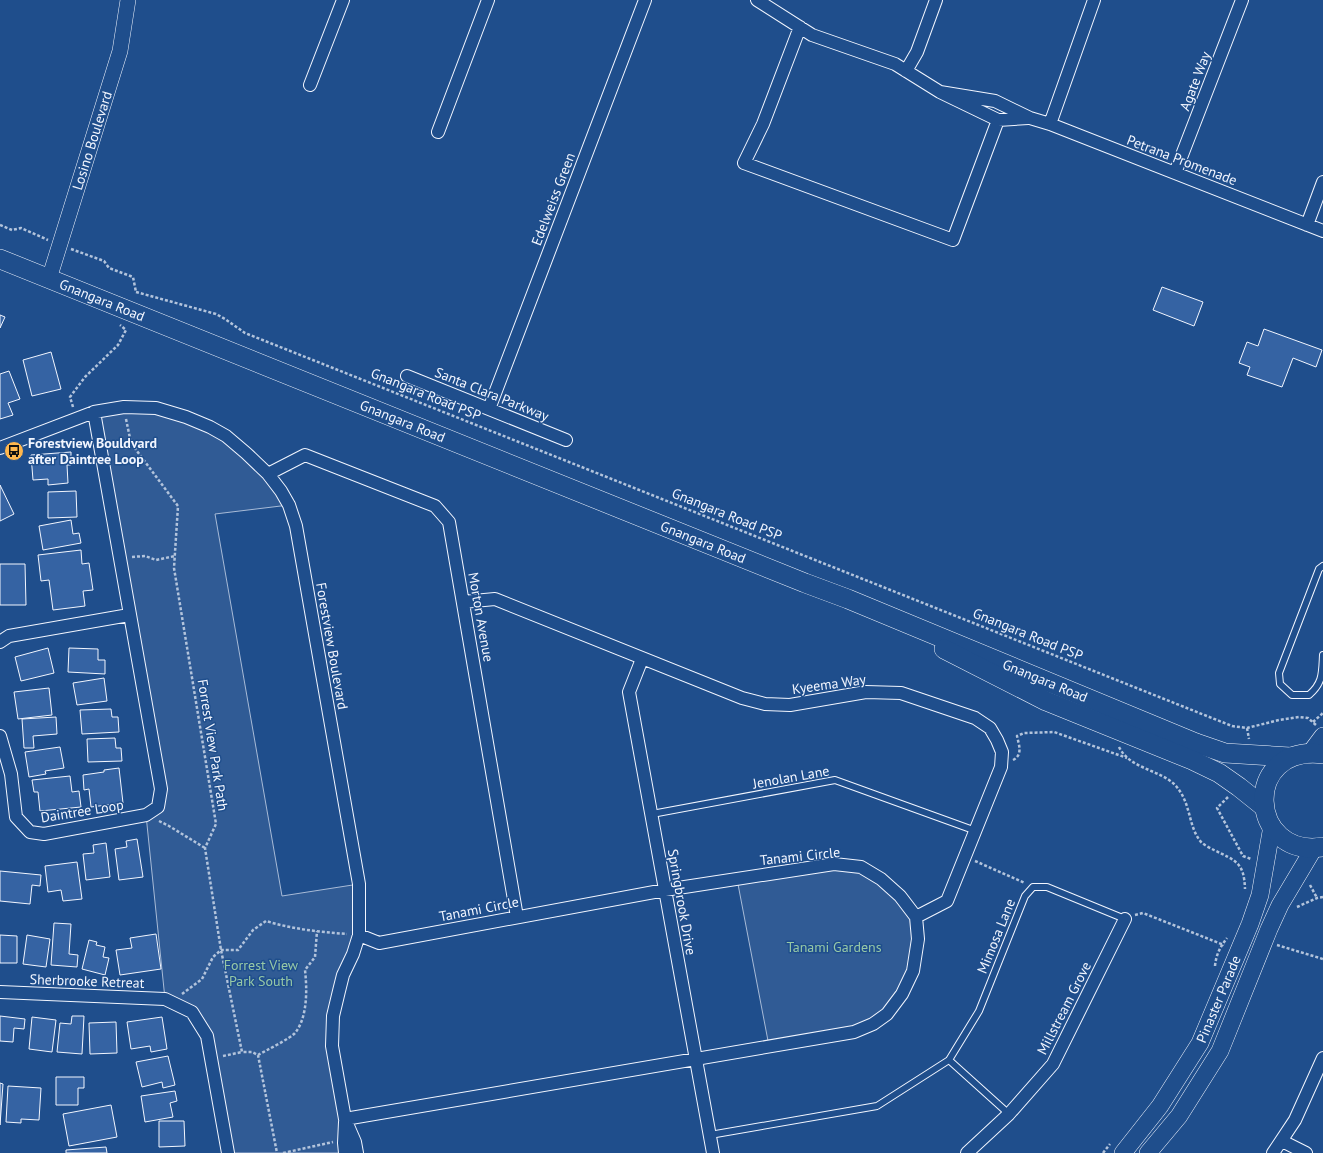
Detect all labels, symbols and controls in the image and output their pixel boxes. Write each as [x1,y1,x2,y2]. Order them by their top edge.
street label: Agate Way [1175,48,1215,113]
street label: Losino Boulevard [68,89,116,192]
street label: Petrana Promenade [1124,131,1240,189]
street label: Edelweiss Green [527,150,579,248]
street label: Gnangara Road [57,275,147,325]
street label: Santa Clara Parkway [432,363,552,425]
street label: Gnangara Road PSP [369,364,483,424]
street label: Gnangara Road [357,396,447,446]
place label: Forestview Bouldvard after Daintree Loop [28,434,157,468]
bus stop icon: Forestview Bouldvard after Daintree Loop [3,440,25,462]
street label: Gnangara Road PSP [670,484,784,544]
street label: Gnangara Road [658,517,748,567]
street label: Morton Avenue [464,571,498,663]
street label: Forestview Boulevard [312,581,352,711]
street label: Gnangara Road PSP [970,604,1086,664]
street label: Gnangara Road [1000,655,1090,706]
street label: Kyeema Way [791,670,868,698]
street label: Forrest View Park Path [194,678,232,812]
street label: Jenolan Lane [750,761,831,793]
street label: Daintree Loop [39,796,125,826]
street label: Tanami Circle [759,843,841,869]
street label: Springbrook Drive [664,848,700,956]
street label: Tanami Circle [438,892,520,926]
street label: Mimosa Lane [973,896,1019,976]
park label: Tanami Gardens [786,938,882,956]
street label: Pinaster Parade [1192,953,1245,1046]
park label: Forrest View Park South [224,956,299,990]
street label: Millstream Grove [1033,959,1095,1057]
street label: Sherbrooke Retreat [29,970,145,992]

